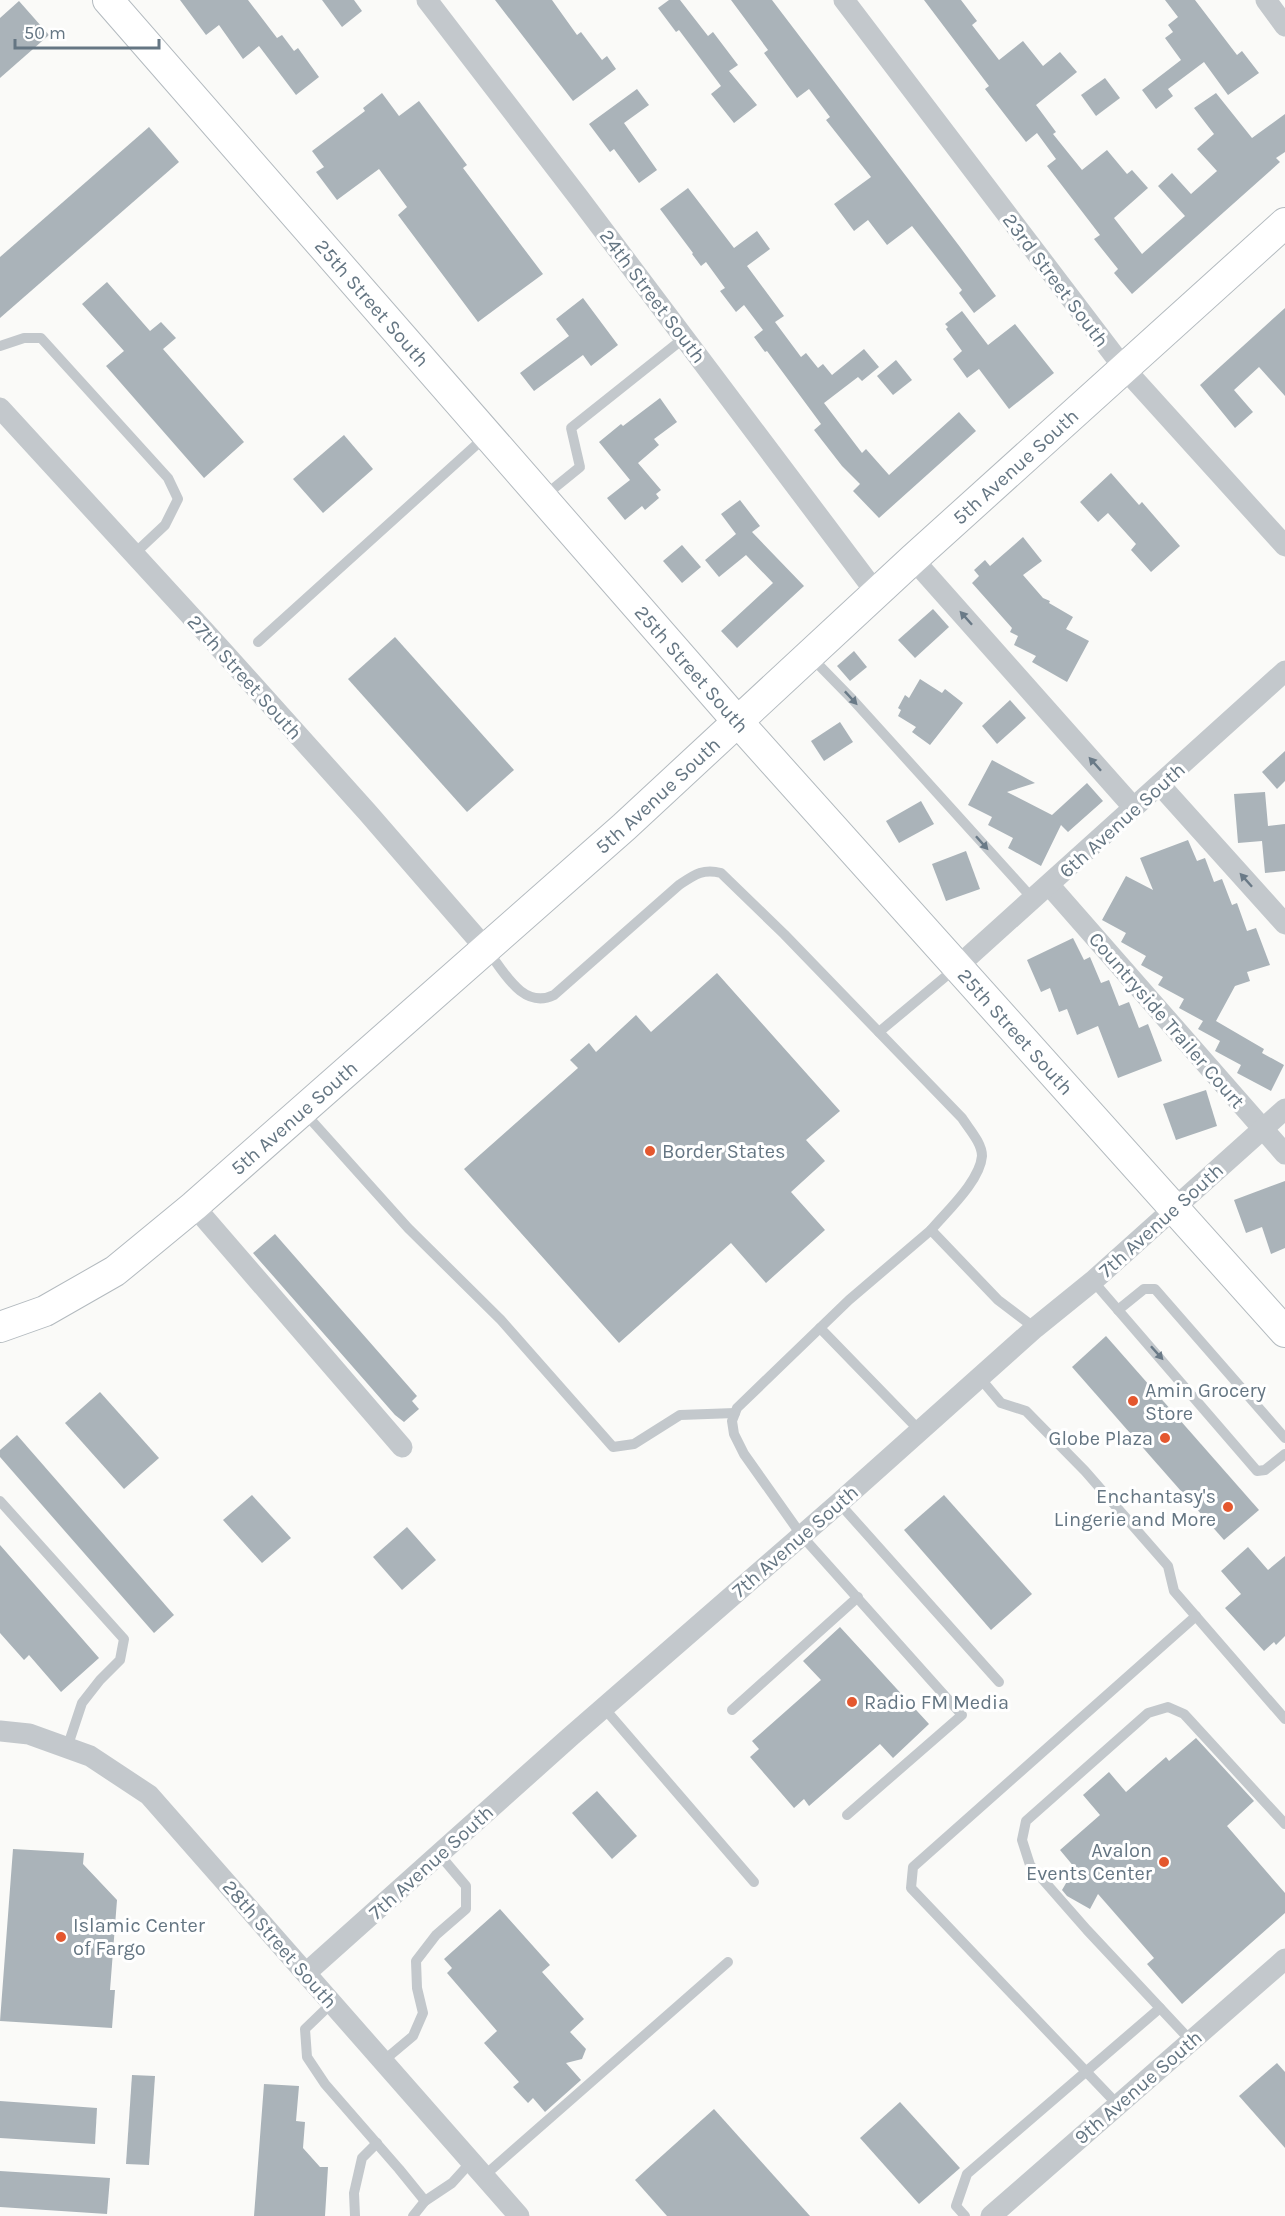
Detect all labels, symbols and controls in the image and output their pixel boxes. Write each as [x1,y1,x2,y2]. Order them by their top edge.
scale bar [15,12,159,50]
text: 50 m [24,22,66,44]
street label: 23rd Street South [998,209,1113,352]
street label: 24th Street South [595,225,710,368]
street label: 25th Street South [310,235,434,372]
street label: 5th Avenue South [948,404,1083,529]
street label: 25th Street South [630,601,753,738]
street label: 27th Street South [183,610,307,744]
one-way arrow [960,611,973,626]
one-way arrow [843,691,857,705]
street label: 5th Avenue South [591,733,725,859]
one-way arrow [1089,757,1102,772]
street label: 6th Avenue South [1055,758,1190,883]
one-way arrow [975,835,989,850]
one-way arrow [1239,873,1253,888]
street label: Countryside Trailer Court [1084,928,1250,1113]
street label: 25th Street South [953,964,1078,1100]
street label: 5th Avenue South [226,1056,362,1180]
place label: Border States [662,1140,786,1163]
marker: Border States [643,1144,657,1158]
street label: 7th Avenue South [1095,1159,1228,1282]
one-way arrow [1150,1346,1164,1361]
place label: Amin Grocery Store [1145,1379,1266,1425]
marker: Amin Grocery Store [1126,1394,1140,1408]
place label: Globe Plaza [1049,1427,1153,1450]
marker: Globe Plaza [1158,1431,1172,1445]
street label: 7th Avenue South [728,1481,863,1602]
place label: Enchantasy's Lingerie and More [1054,1485,1216,1531]
marker: Enchantasy's Lingerie and More [1221,1500,1235,1514]
place label: Radio FM Media [864,1691,1009,1714]
marker: Radio FM Media [845,1695,859,1709]
street label: 7th Avenue South [365,1801,498,1924]
place label: Avalon Events Center [1026,1839,1153,1885]
marker: Avalon Events Center [1157,1855,1171,1869]
street label: 28th Street South [218,1875,342,2013]
place label: Islamic Center of Fargo [73,1914,206,1960]
marker: Islamic Center of Fargo [54,1930,68,1944]
street label: 9th Avenue South [1070,2026,1207,2149]

